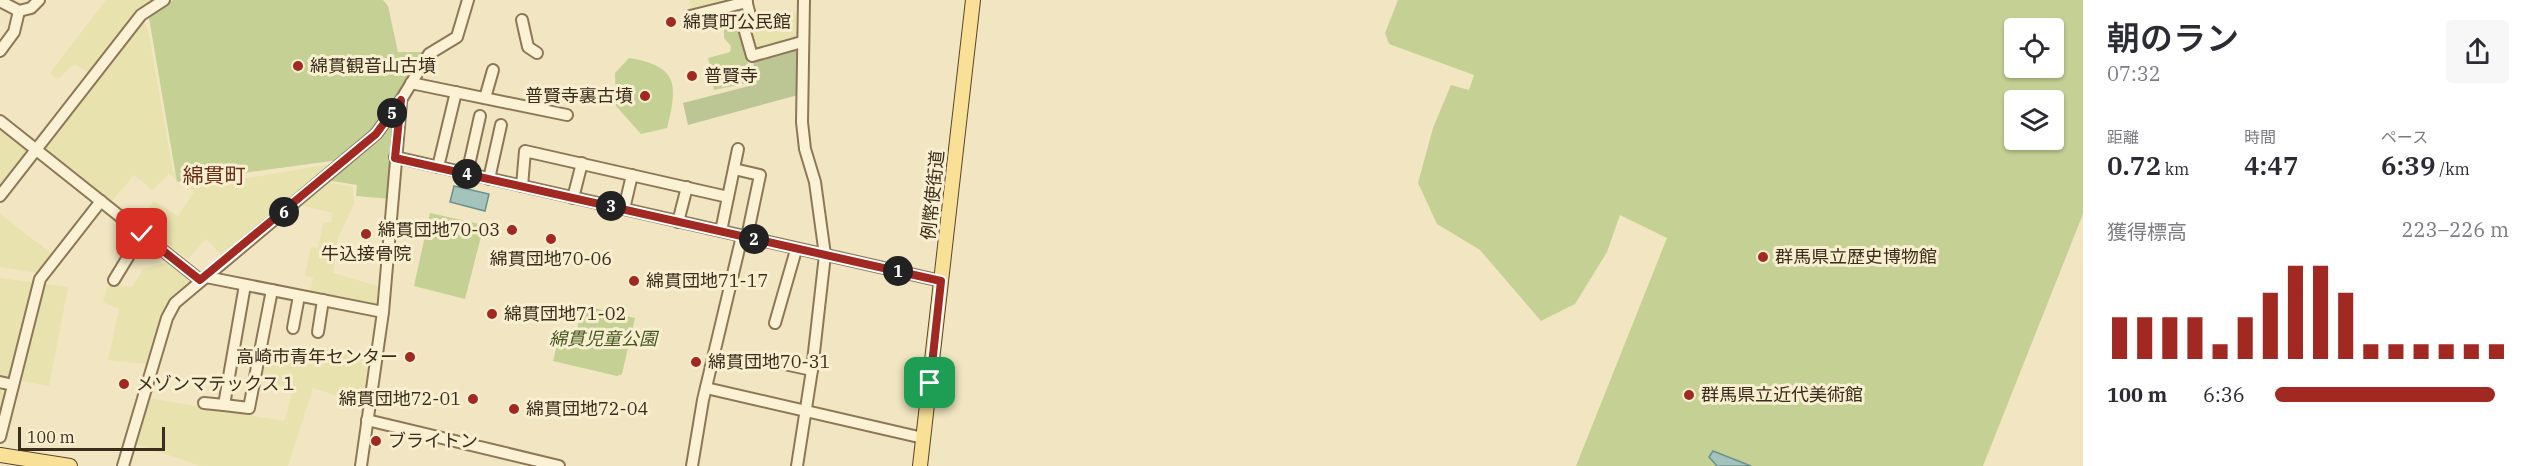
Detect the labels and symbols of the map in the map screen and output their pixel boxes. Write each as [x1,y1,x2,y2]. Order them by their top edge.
place label: 綿貫町公民館 [683,10,791,33]
marker: 綿貫町公民館 [664,15,678,29]
place label: 綿貫観音山古墳 [310,54,436,77]
marker: 綿貫観音山古墳 [291,59,305,73]
place label: 普賢寺 [704,64,758,87]
marker: 普賢寺 [685,69,699,83]
place label: 普賢寺裏古墳 [525,84,633,107]
marker: 普賢寺裏古墳 [638,89,652,103]
pin: 5 [377,98,407,128]
street label: 例幣使街道 [916,149,949,241]
pin: 4 [452,159,482,189]
district label: 綿貫町 [183,161,246,189]
pin: 3 [596,191,626,221]
pin: 6 [269,197,299,227]
pin [116,208,167,259]
place label: 綿貫団地70-03 [378,218,500,241]
marker: 綿貫団地70-03 [505,223,519,237]
pin: 2 [739,224,769,254]
marker: 牛込接骨院 [359,227,373,241]
marker: 綿貫団地70-06 [544,232,558,246]
place label: 牛込接骨院 [321,242,411,265]
place label: 群馬県立歴史博物館 [1775,245,1937,268]
place label: 綿貫団地70-06 [490,247,612,270]
marker: 群馬県立歴史博物館 [1756,250,1770,264]
pin: 1 [883,256,913,286]
place label: 綿貫団地71-17 [646,269,768,292]
marker: 綿貫団地71-17 [627,274,641,288]
place label: 綿貫団地71-02 [504,302,626,325]
marker: 綿貫団地71-02 [485,307,499,321]
park label: 綿貫児童公園 [549,327,660,350]
place label: 高崎市青年センター [236,345,398,368]
marker: 高崎市青年センター [403,350,417,364]
place label: 綿貫団地70-31 [708,350,830,373]
marker: 綿貫団地70-31 [689,355,703,369]
pin [904,357,955,408]
place label: メゾンマテックス１ [136,372,297,395]
marker: メゾンマテックス１ [117,377,131,391]
place label: 群馬県立近代美術館 [1701,383,1863,406]
place label: 綿貫団地72-01 [339,387,461,410]
marker: 群馬県立近代美術館 [1682,388,1696,402]
marker: 綿貫団地72-01 [466,392,480,406]
place label: 綿貫団地72-04 [526,397,648,420]
marker: 綿貫団地72-04 [507,402,521,416]
scale bar [18,424,165,452]
place label: ブライトン [388,429,478,452]
marker: ブライトン [369,434,383,448]

